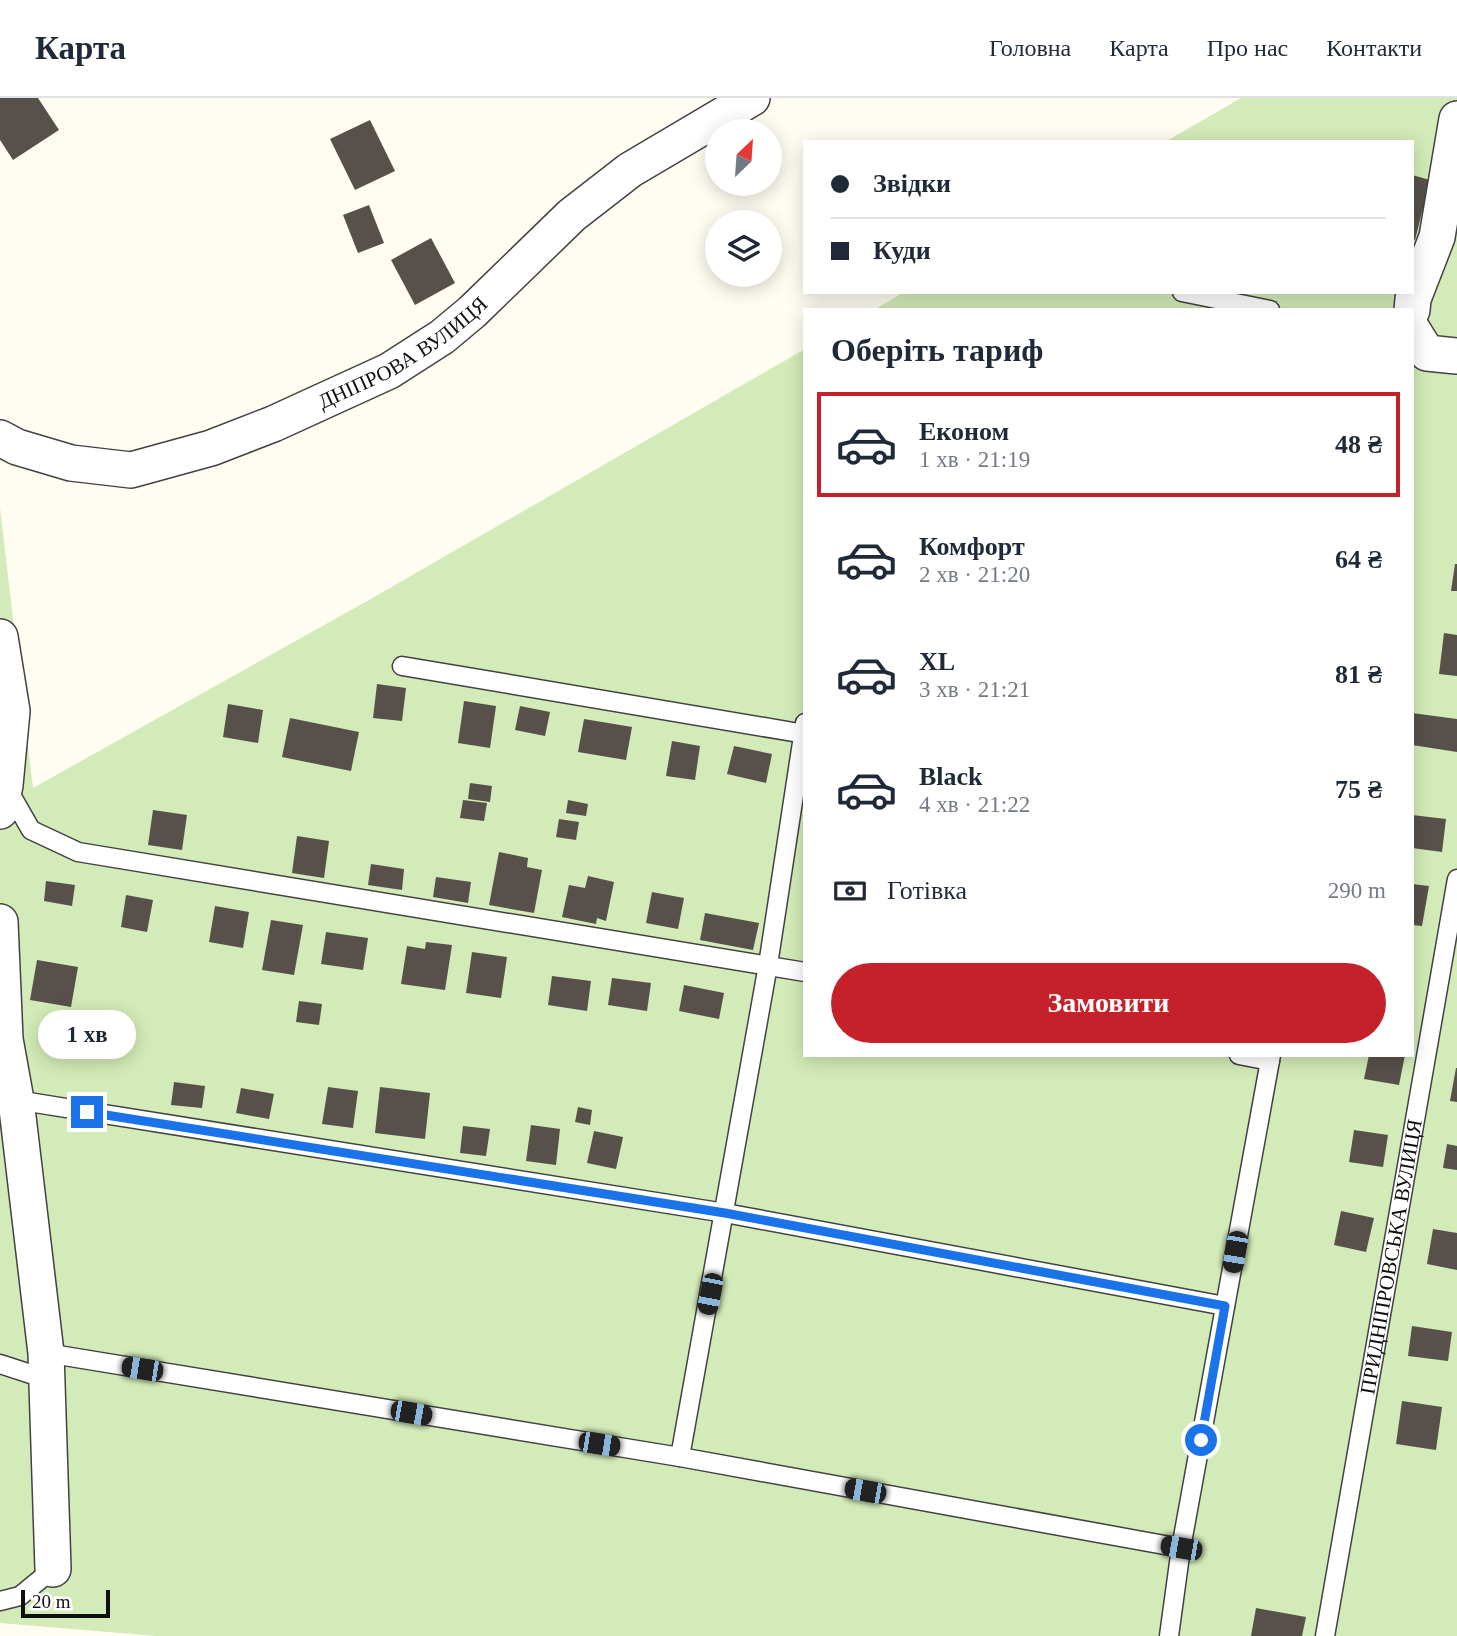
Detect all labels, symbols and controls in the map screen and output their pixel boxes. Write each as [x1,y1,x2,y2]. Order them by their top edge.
text: Карта [35,30,126,66]
text: Головна [989,35,1071,61]
text: Карта [1109,35,1169,61]
text: Про нас [1207,35,1288,61]
text: Контакти [1326,35,1422,61]
north arrow [705,119,782,196]
map controls [705,119,782,287]
text: Звідки [873,169,951,198]
button: layers [705,210,782,287]
text: Куди [873,236,931,265]
street label: ДНІПРОВА ВУЛИЦЯ [314,292,492,414]
text: Оберіть тариф [831,332,1043,368]
icon: car [835,413,898,476]
text: Економ [919,417,1009,446]
text: 48 ₴ [1335,430,1382,459]
text: 1 хв · 21:19 [919,447,1030,472]
icon: car [835,528,898,591]
text: Комфорт [919,532,1025,561]
text: 64 ₴ [1335,545,1382,574]
text: 2 хв · 21:20 [919,562,1030,587]
icon: car [835,643,898,706]
text: XL [919,647,955,676]
text: 81 ₴ [1335,660,1382,689]
text: 3 хв · 21:21 [919,677,1030,702]
icon: car [835,758,898,821]
text: Black [919,762,983,791]
text: 75 ₴ [1335,775,1382,804]
text: 4 хв · 21:22 [919,792,1030,817]
icon: cash [831,872,869,910]
text: Готівка [887,876,967,905]
text: 290 m [1328,878,1386,903]
button: Замовити [831,963,1386,1043]
callout: 1 хв [38,1010,136,1060]
text: 1 хв [66,1022,108,1047]
route end [71,1096,103,1128]
street label: ПРИДНІПРОВСЬКА ВУЛИЦЯ [1355,1117,1427,1396]
car [1222,1229,1249,1275]
car [696,1271,725,1317]
car [120,1355,165,1383]
car [389,1399,434,1427]
route start [1185,1424,1217,1456]
car [577,1430,622,1458]
car [843,1477,888,1505]
car [1159,1534,1204,1562]
scale bar [21,1587,110,1619]
text: 20 m [32,1591,71,1612]

